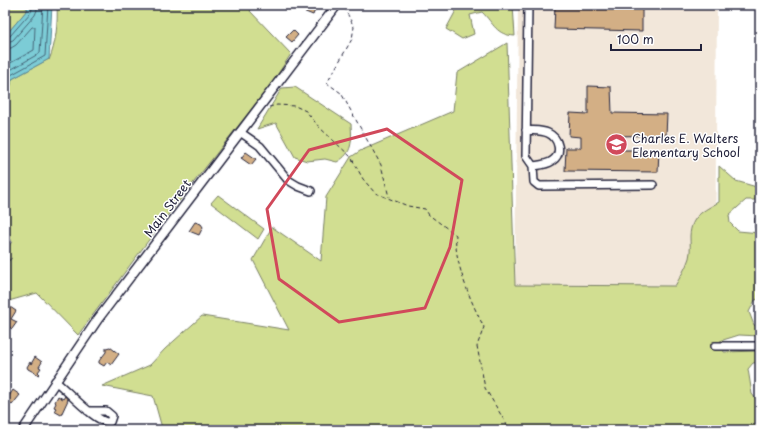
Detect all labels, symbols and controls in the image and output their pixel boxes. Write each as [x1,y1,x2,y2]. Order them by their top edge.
scale bar [611,26,701,52]
text: 100 m [617,30,654,48]
place label: Charles E. Walters Elementary School [632,129,740,161]
school or university icon: Charles E. Walters Elementary School [603,132,629,158]
street label: Main Street [139,175,195,241]

